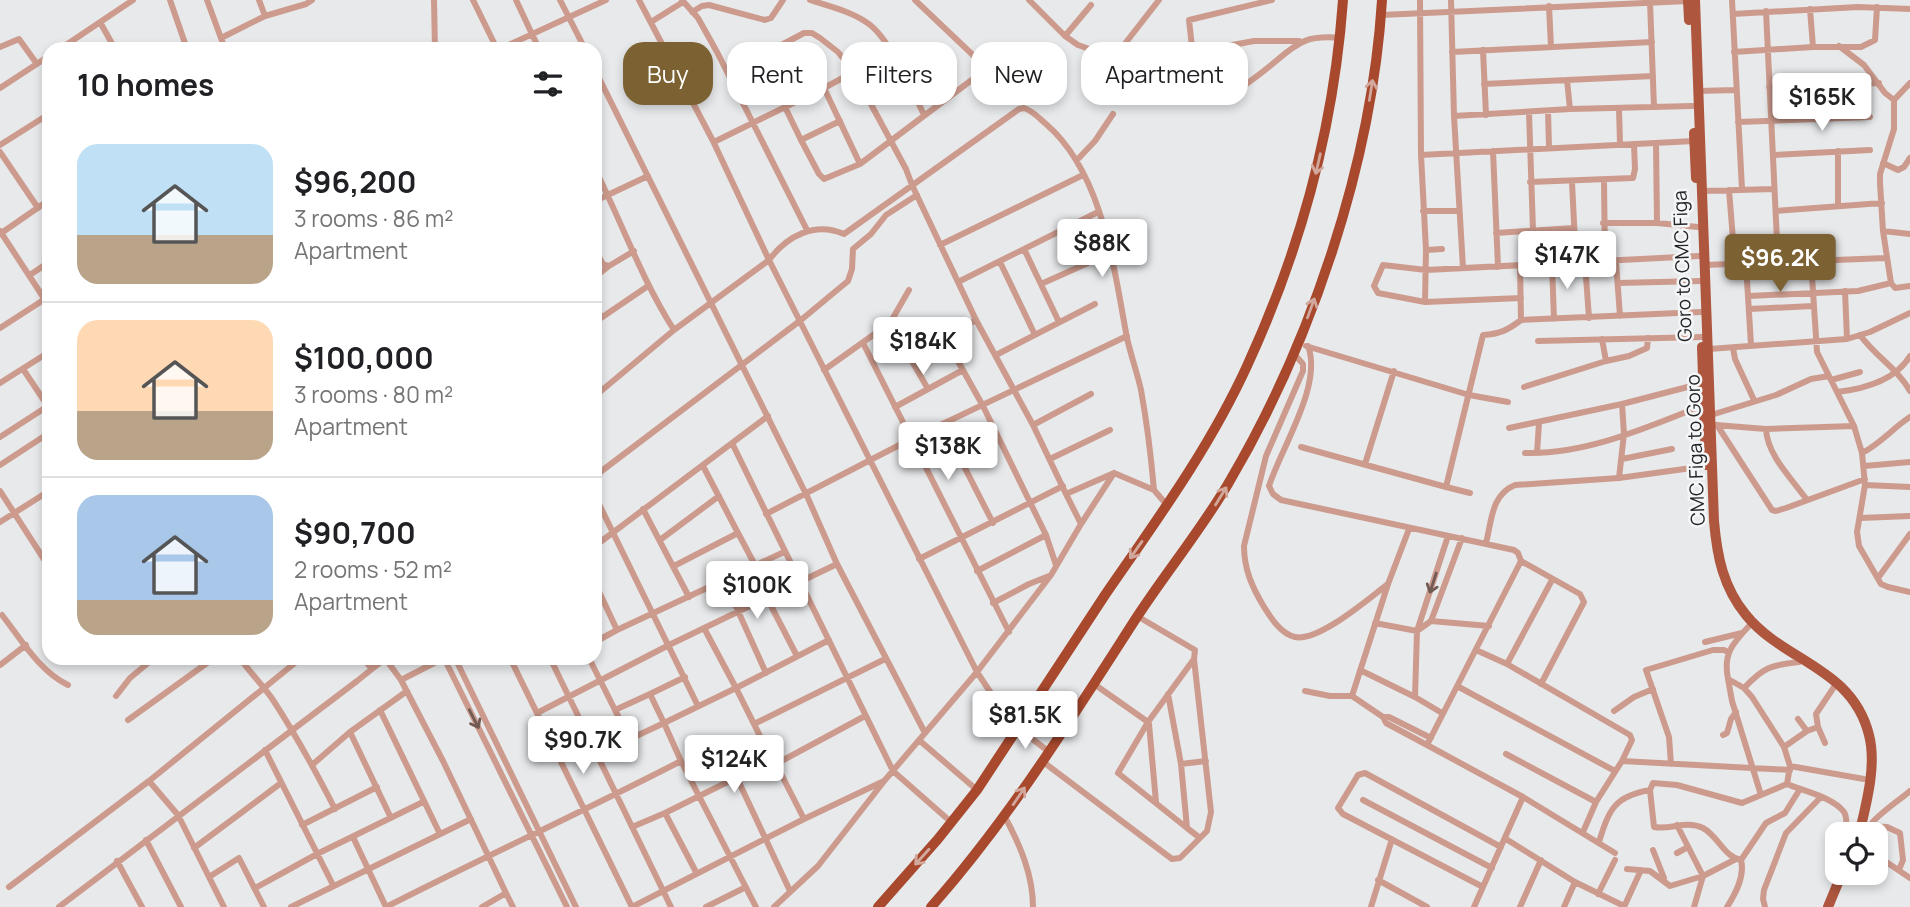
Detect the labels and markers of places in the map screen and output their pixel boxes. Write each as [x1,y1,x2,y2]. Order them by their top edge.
pin: $165K [1773,74,1871,133]
pin: $88K [1061,219,1143,279]
pin: $147K [1518,232,1616,291]
pin: $96.2K [1723,234,1837,294]
pin: $184K [874,318,972,377]
pin: $138K [899,422,997,482]
pin: $100K [708,562,806,621]
pin: $81.5K [968,692,1082,751]
pin: $90.7K [526,716,640,776]
pin: $124K [685,736,783,795]

